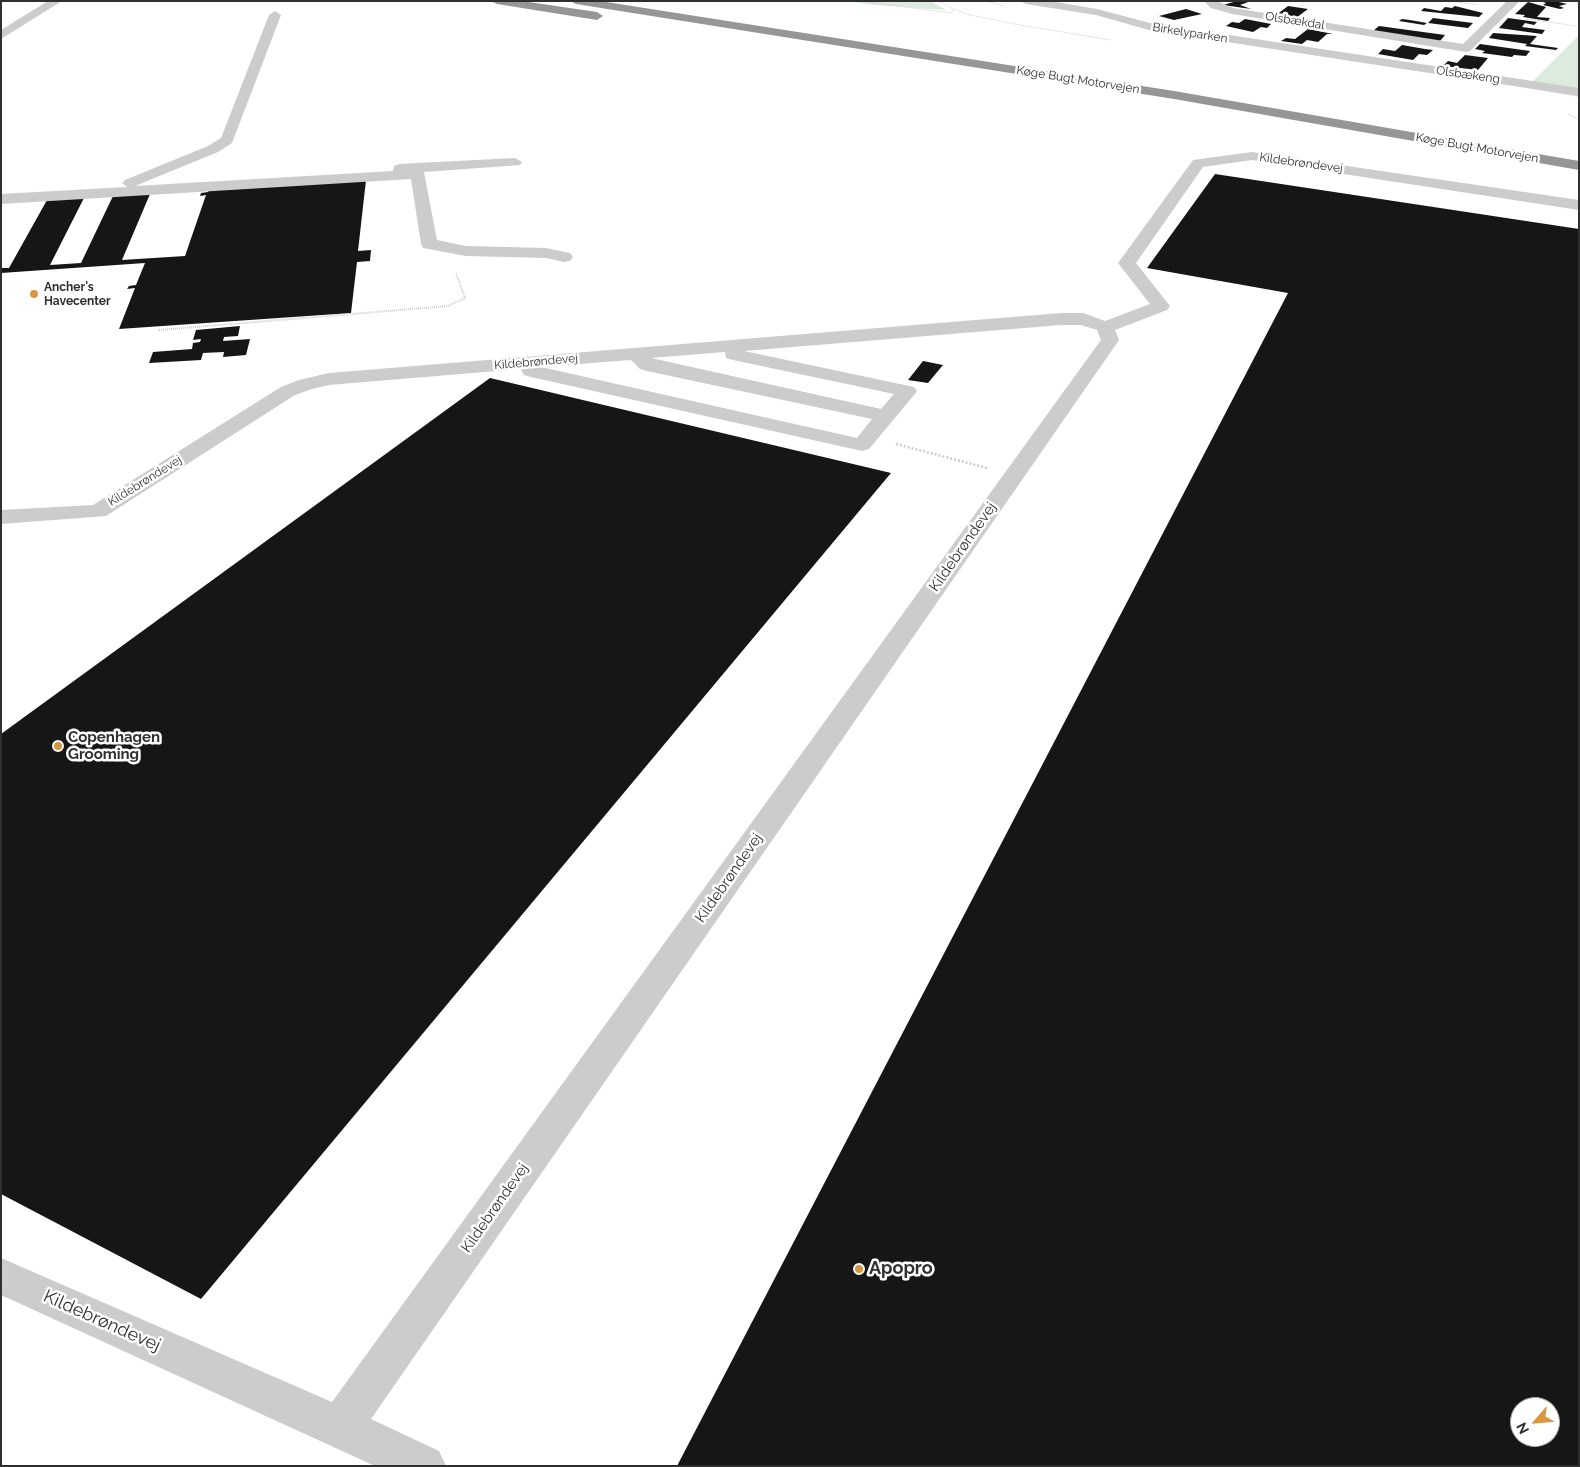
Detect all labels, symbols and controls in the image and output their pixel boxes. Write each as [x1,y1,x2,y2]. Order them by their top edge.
street label: Olsbækdal [1264,9,1326,33]
street label: Birkelyparken [1151,20,1229,46]
street label: Køge Bugt Motorvejen [1015,63,1141,97]
street label: Olsbækeng [1435,63,1501,87]
street label: Køge Bugt Motorvejen [1415,130,1539,166]
street label: Kildebrøndevej [1258,150,1344,176]
place label: Ancher's Havecenter [44,280,111,308]
marker: Ancher's Havecenter [28,288,40,300]
street label: Kildebrøndevej [494,351,578,373]
street label: Kildebrøndevej [106,453,184,509]
street label: Kildebrøndevej [926,499,1000,595]
place label: Copenhagen Grooming [68,728,160,763]
marker: Copenhagen Grooming [52,740,64,752]
street label: Kildebrøndevej [692,830,766,926]
street label: Kildebrøndevej [458,1160,532,1256]
place label: Apopro [869,1258,933,1280]
marker: Apopro [853,1263,865,1275]
street label: Kildebrøndevej [40,1286,164,1356]
north arrow [1510,1397,1560,1447]
text: N [1513,1420,1532,1437]

